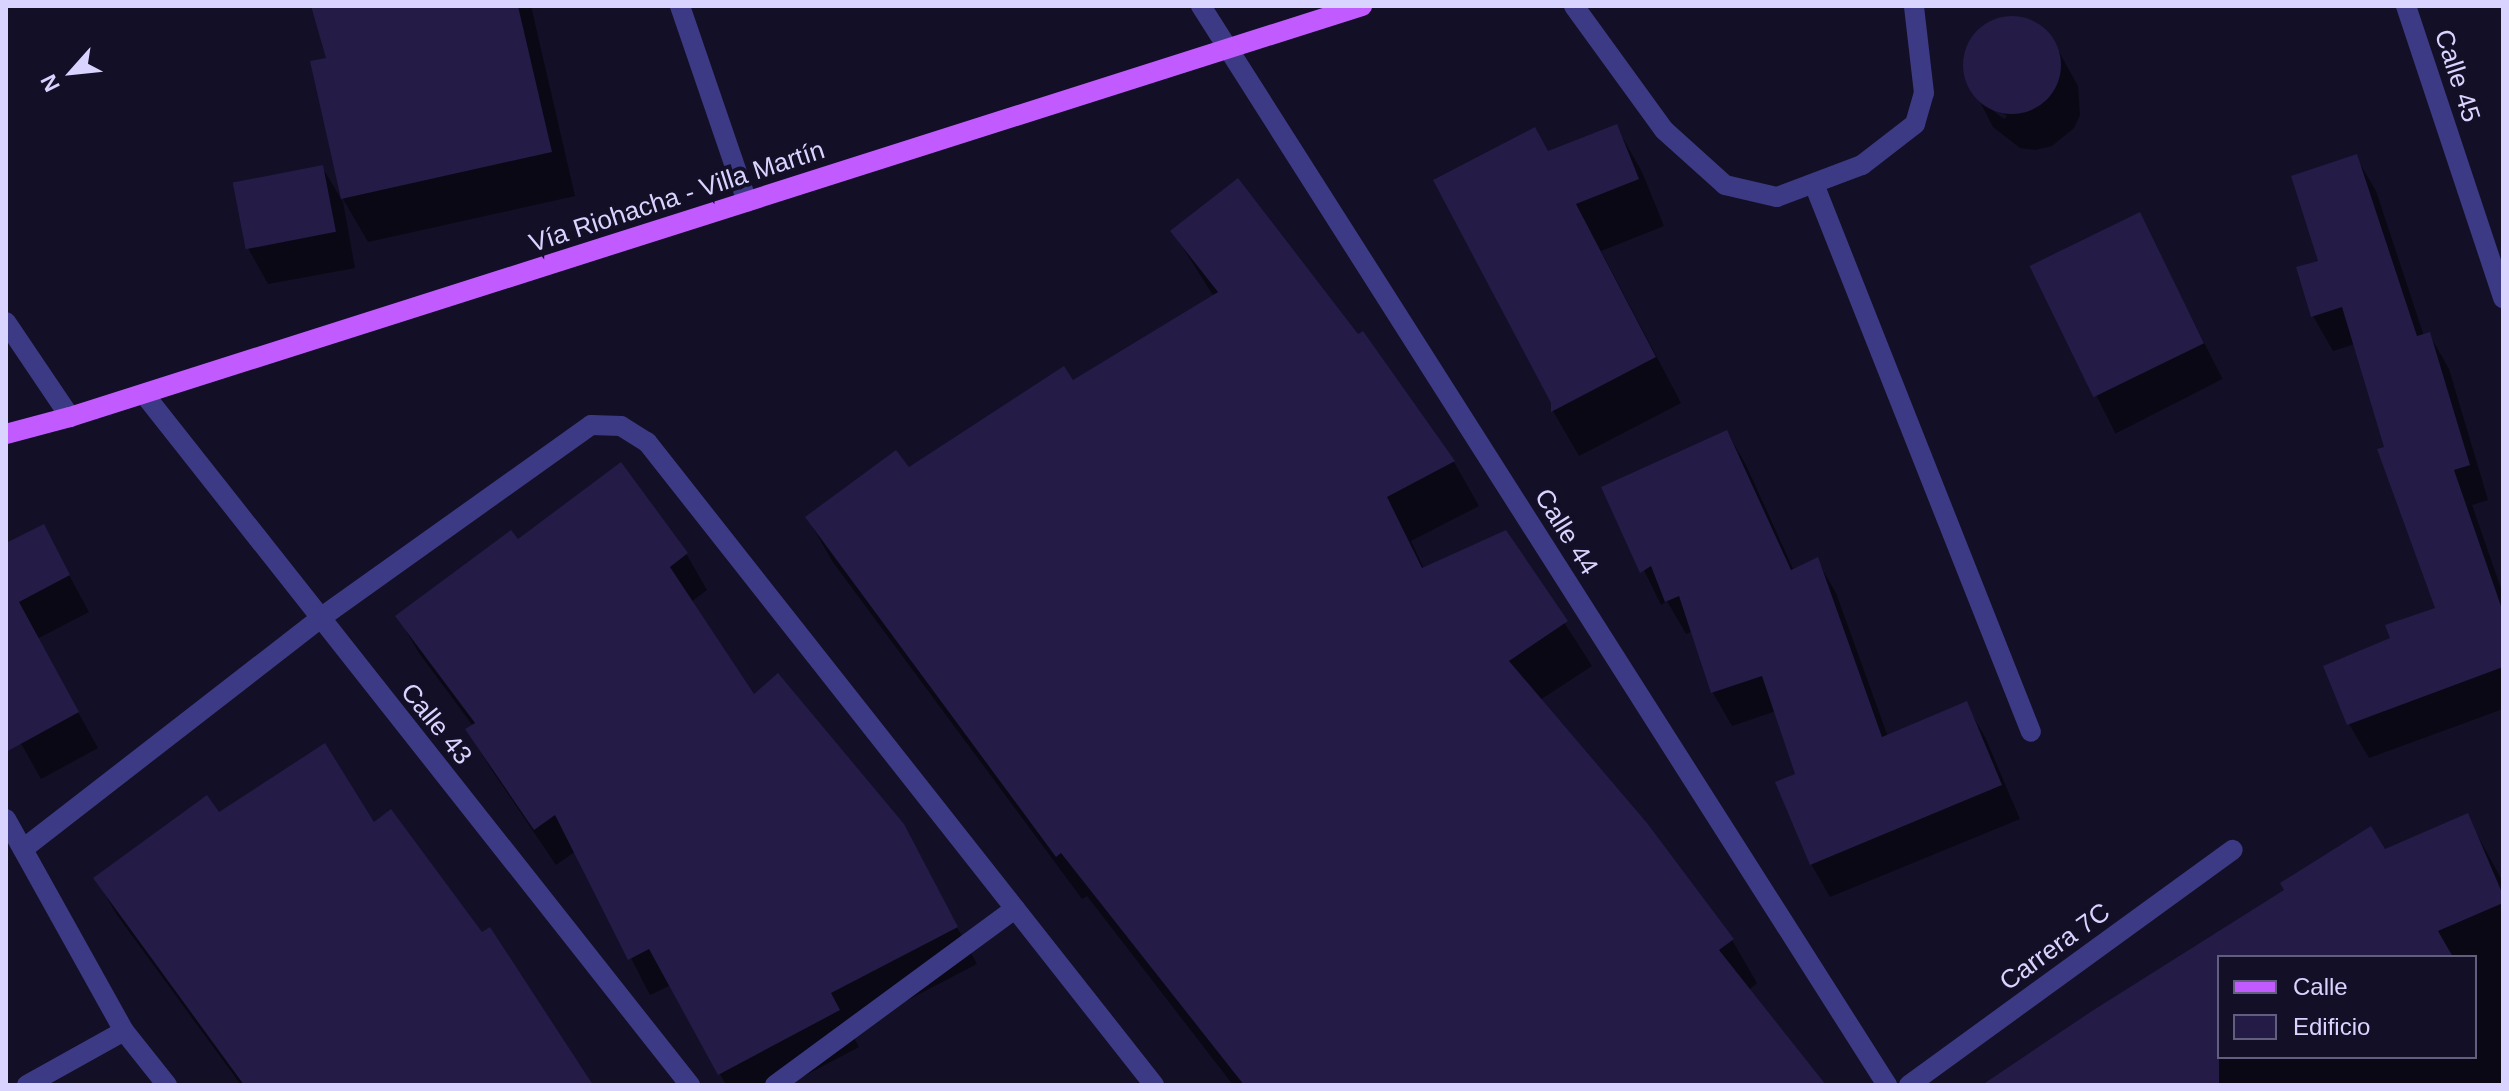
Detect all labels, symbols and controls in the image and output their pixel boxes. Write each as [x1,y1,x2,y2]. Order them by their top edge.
street label: Calle 45 [2427,26,2487,126]
north arrow [32,32,112,112]
text: N [35,70,65,96]
street label: Vía Riohacha - Villa Martín [525,134,829,260]
street label: Calle 44 [1527,483,1605,581]
street label: Calle 43 [394,677,478,771]
street label: Carrera 7C [1994,897,2116,997]
legend [2217,955,2477,1059]
text: Calle [2293,973,2348,1000]
text: Edificio [2293,1013,2370,1040]

